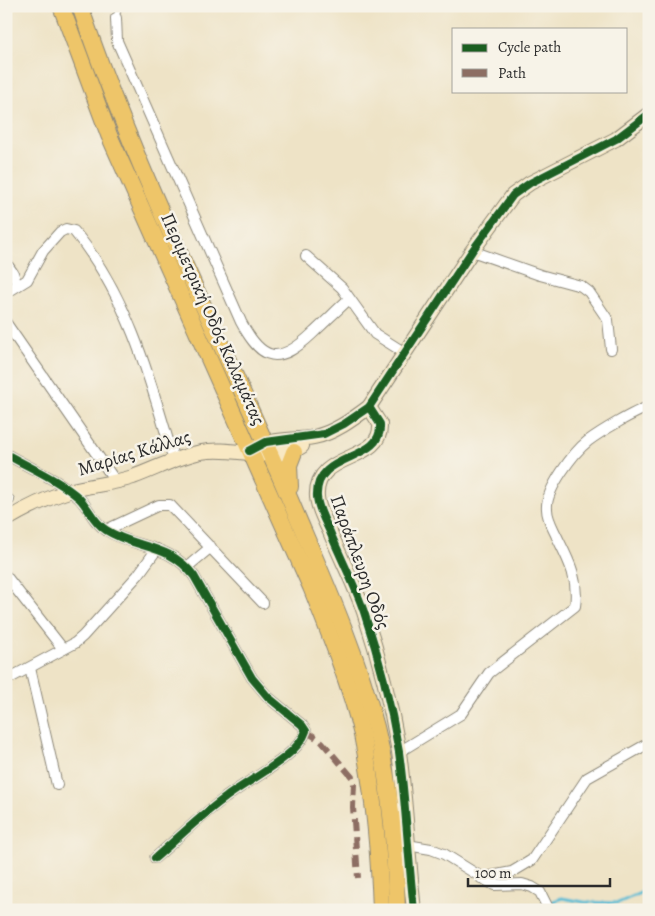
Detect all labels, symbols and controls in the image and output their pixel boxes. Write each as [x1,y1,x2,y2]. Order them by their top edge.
legend [452,28,628,92]
text: Cycle path [498,37,561,57]
text: Path [498,63,526,83]
street label: Περιμετρική Οδός Καλαμάτας [154,209,272,429]
street label: Μαρίας Κάλλας [74,423,194,482]
street label: Παράπλευρη Οδός [324,491,396,633]
scale bar [468,856,610,888]
text: 100 m [475,863,512,883]

